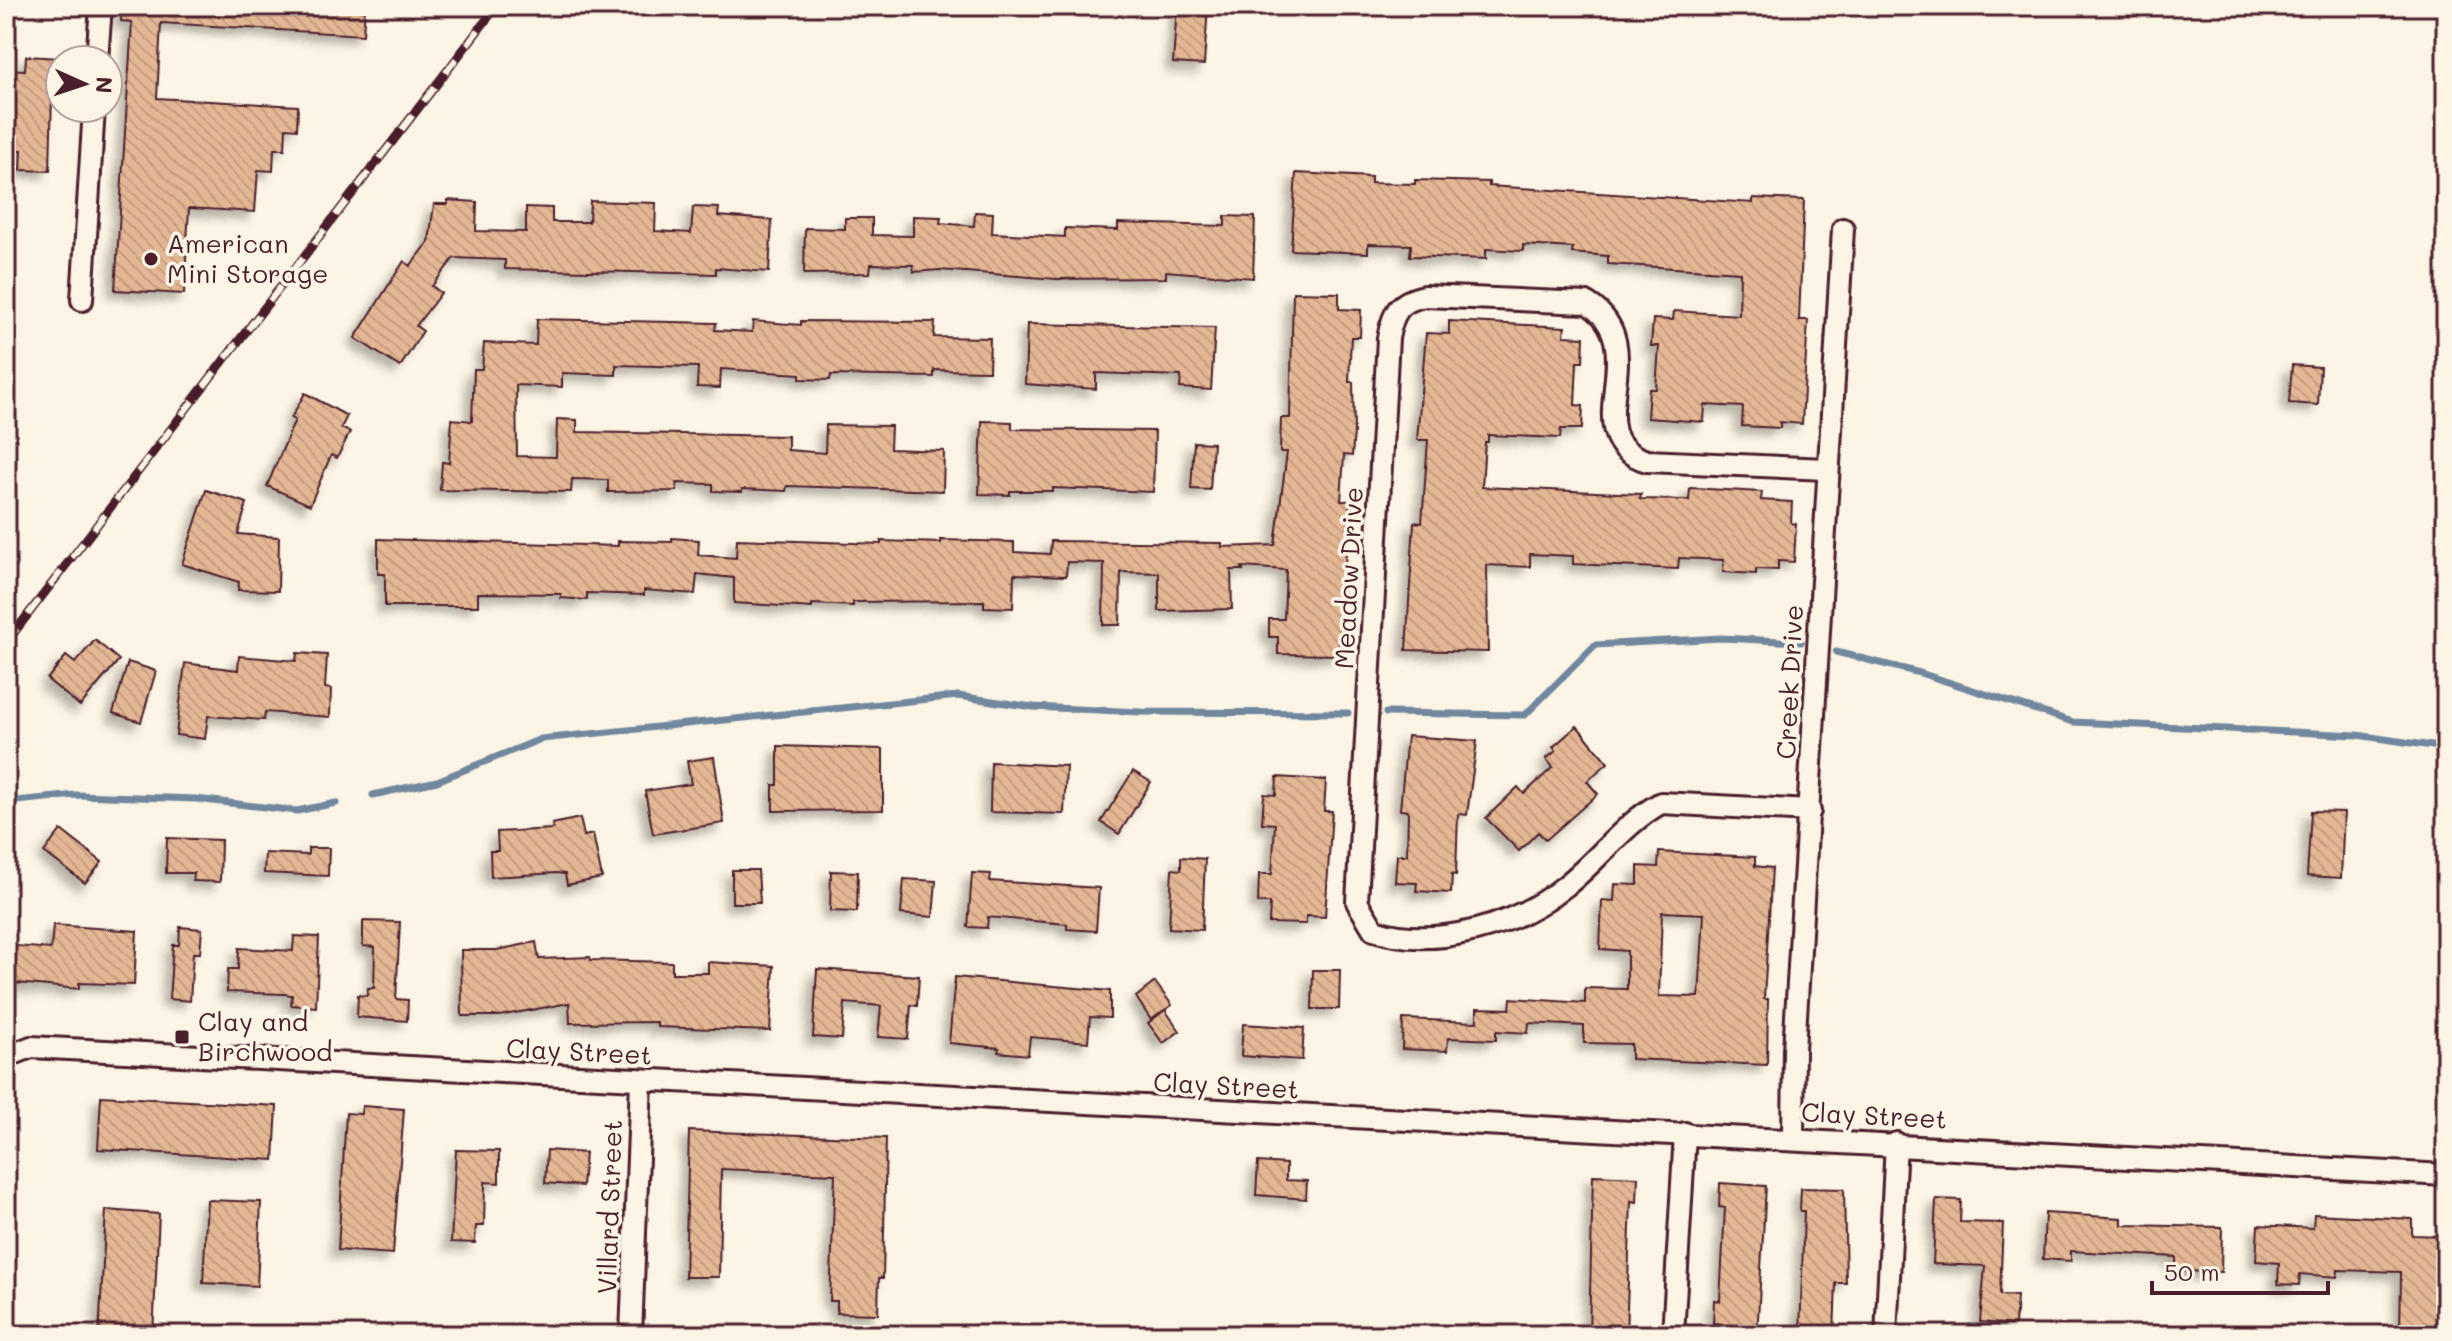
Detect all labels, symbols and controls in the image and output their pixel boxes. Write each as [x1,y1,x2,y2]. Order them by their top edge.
north arrow [44,44,124,124]
text: N [90,76,119,94]
place label: American Mini Storage [167,226,328,290]
marker: American Mini Storage [142,250,160,268]
street label: Meadow Drive [1326,486,1370,670]
street label: Creek Drive [1768,604,1810,760]
place label: Clay and Birchwood [198,1004,333,1068]
marker: Clay and Birchwood [173,1028,191,1046]
street label: Clay Street [505,1030,653,1072]
street label: Clay Street [1152,1064,1300,1106]
street label: Clay Street [1800,1094,1948,1136]
street label: Villard Street [589,1119,629,1295]
scale bar [2152,1245,2328,1295]
text: 50 m [2164,1256,2220,1287]

